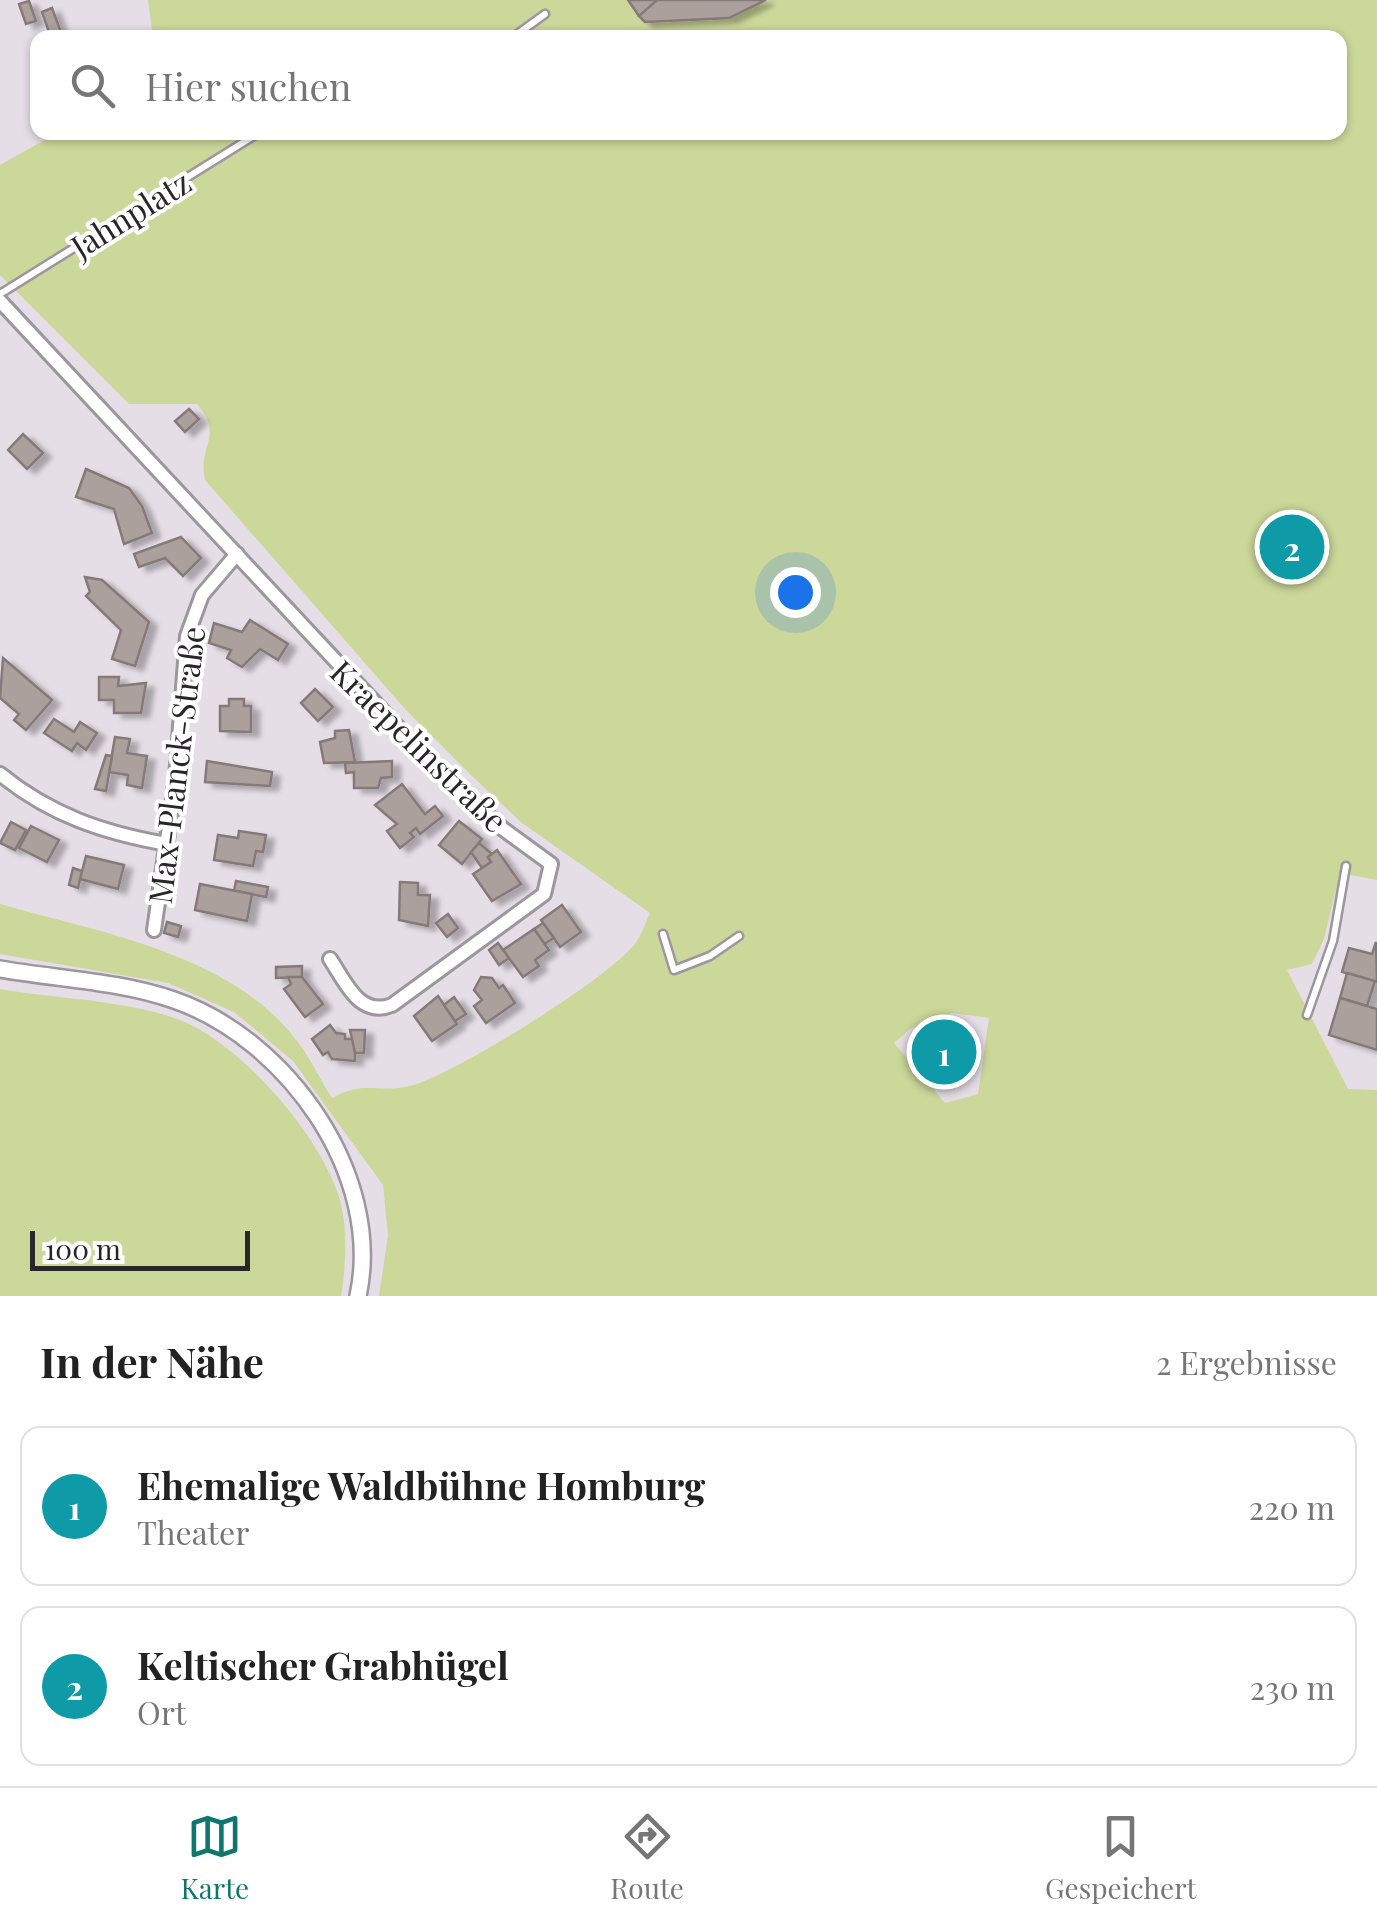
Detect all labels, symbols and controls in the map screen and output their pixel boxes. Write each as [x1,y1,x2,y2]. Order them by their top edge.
search box [30,30,1347,140]
icon: search [65,58,120,113]
text: Hier suchen [145,60,352,111]
street label: Jahnplatz [61,159,198,267]
pin: 2 [1260,510,1324,584]
your location [770,567,821,618]
street label: Max-Planck-Straße [137,624,213,906]
street label: Kraepelinstraße [322,649,518,841]
pin: 1 [912,1014,976,1090]
scale bar [30,1226,250,1270]
text: 100 m [45,1230,121,1267]
text: In der Nähe [40,1333,264,1389]
text: 2 Ergebnisse [1156,1340,1337,1383]
text: Ehemalige Waldbühne Homburg [137,1459,705,1510]
text: 1 [68,1485,81,1528]
text: 220 m [1249,1485,1335,1528]
text: Theater [137,1510,249,1553]
text: Keltischer Grabhügel [137,1639,509,1690]
text: 2 [66,1665,83,1708]
text: 230 m [1250,1665,1335,1708]
text: Ort [137,1690,186,1733]
tab: Karte [180,1809,249,1906]
tab: Route [610,1809,684,1906]
tab: Gespeichert [1045,1809,1197,1906]

